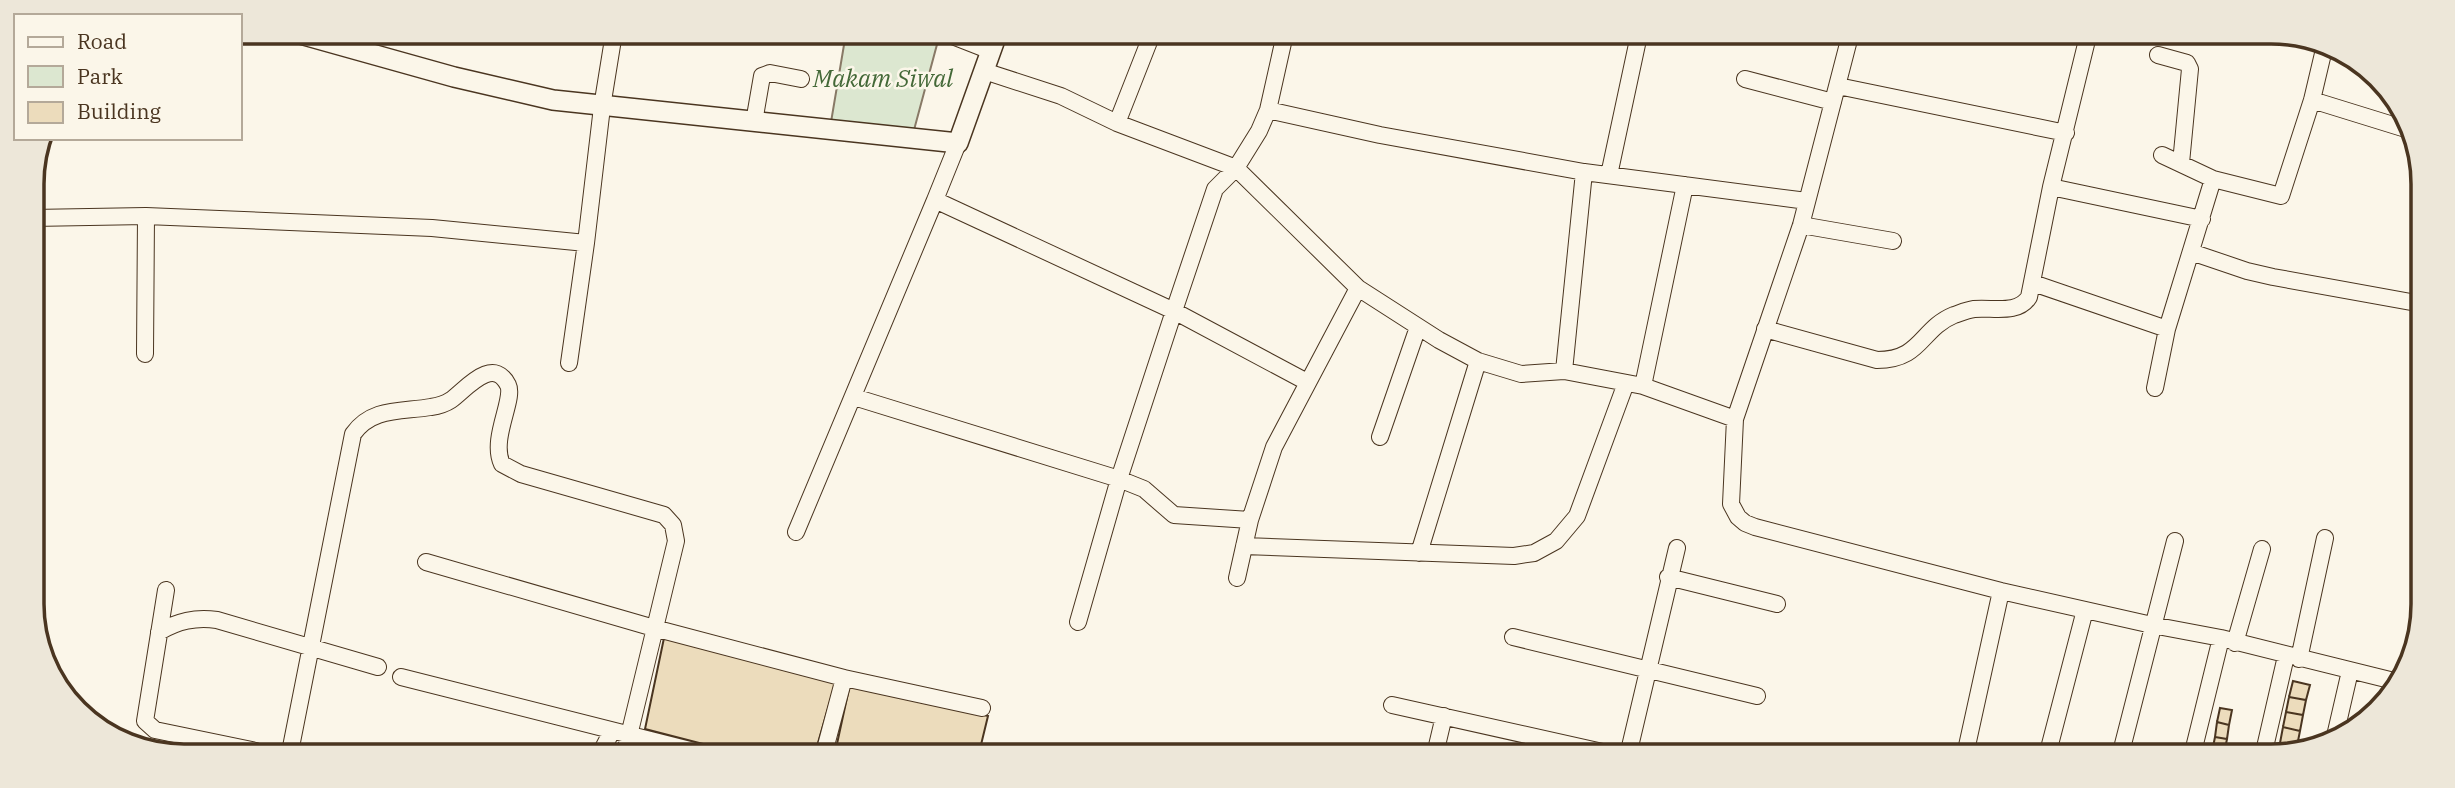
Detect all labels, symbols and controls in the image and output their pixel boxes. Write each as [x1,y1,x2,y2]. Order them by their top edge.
legend [14,14,242,140]
text: Road [77,27,127,55]
text: Park [77,62,124,90]
park label: Makam Siwal [812,62,954,94]
text: Building [77,97,162,125]

